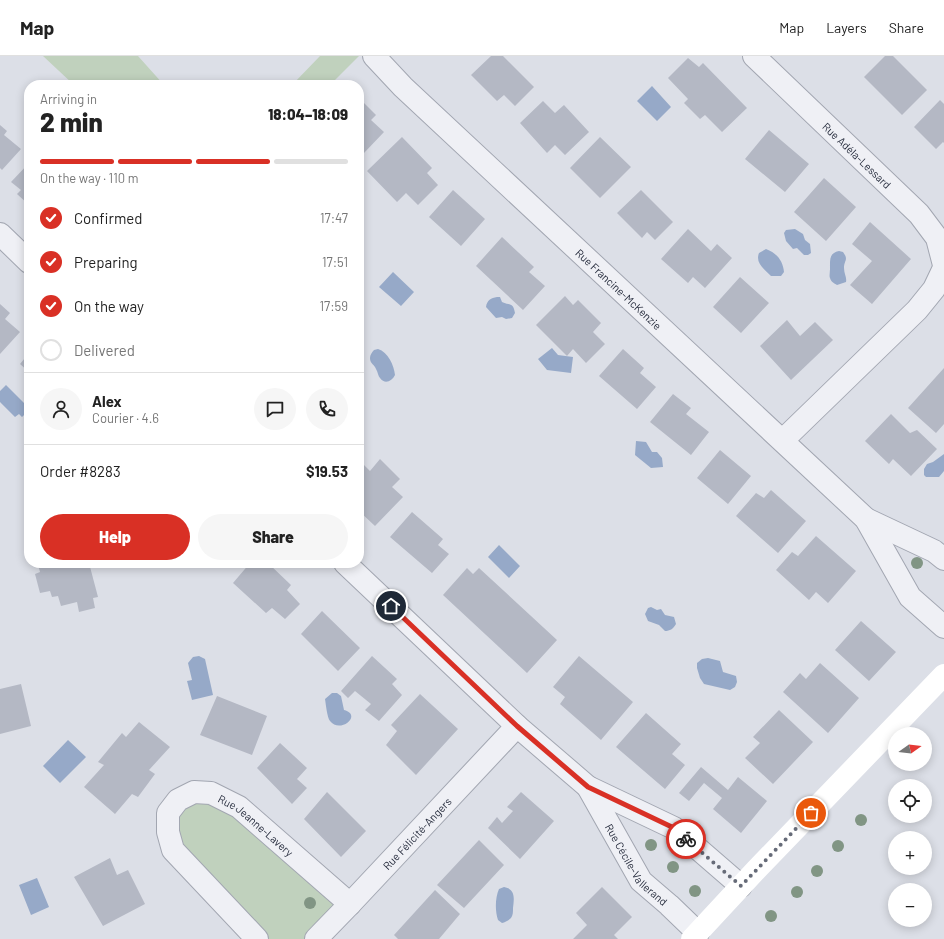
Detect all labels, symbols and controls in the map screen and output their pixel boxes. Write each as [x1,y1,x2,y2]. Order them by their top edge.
text: Map [20,16,54,39]
text: Map [779,19,804,36]
text: Layers [826,19,867,36]
text: Share [889,19,924,36]
text: Arriving in [40,91,97,107]
text: 18:04–18:09 [268,105,348,123]
text: 2 min [40,106,103,137]
street label: Rue Adéla-Lessard [820,119,894,191]
text: On the way · 110 m [40,170,138,186]
icon: check [40,207,62,229]
text: Confirmed [74,209,142,227]
text: 17:47 [320,210,348,226]
street label: Rue Francine-McKenzie [574,245,665,332]
icon: check [40,251,62,273]
text: Preparing [74,253,138,271]
text: 17:51 [322,254,348,270]
icon: check [40,295,62,317]
text: On the way [74,297,144,315]
text: 17:59 [319,298,348,314]
text: Delivered [74,341,135,359]
button: person [40,388,82,430]
button: chat [254,388,296,430]
button: phone [306,388,348,430]
text: Alex [92,392,122,410]
text: Courier · 4.6 [92,410,159,426]
text: Order #8283 [40,462,121,480]
text: $19.53 [306,462,348,480]
button: Help [40,514,190,560]
button: Share [198,514,348,560]
pin [374,589,408,623]
icon: home [380,595,402,617]
north arrow [888,727,932,771]
map controls [888,727,932,927]
button: locate [888,779,932,823]
street label: Rue Jeanne-Lavery [216,791,296,858]
street label: Rue Félicité-Angers [380,794,453,872]
pin [794,796,828,830]
icon: bag [800,802,822,824]
courier [666,819,706,859]
street label: Rue Cécile-Vallerand [603,821,671,908]
icon: bike [675,828,697,850]
button: + [888,831,932,875]
button: − [888,883,932,927]

